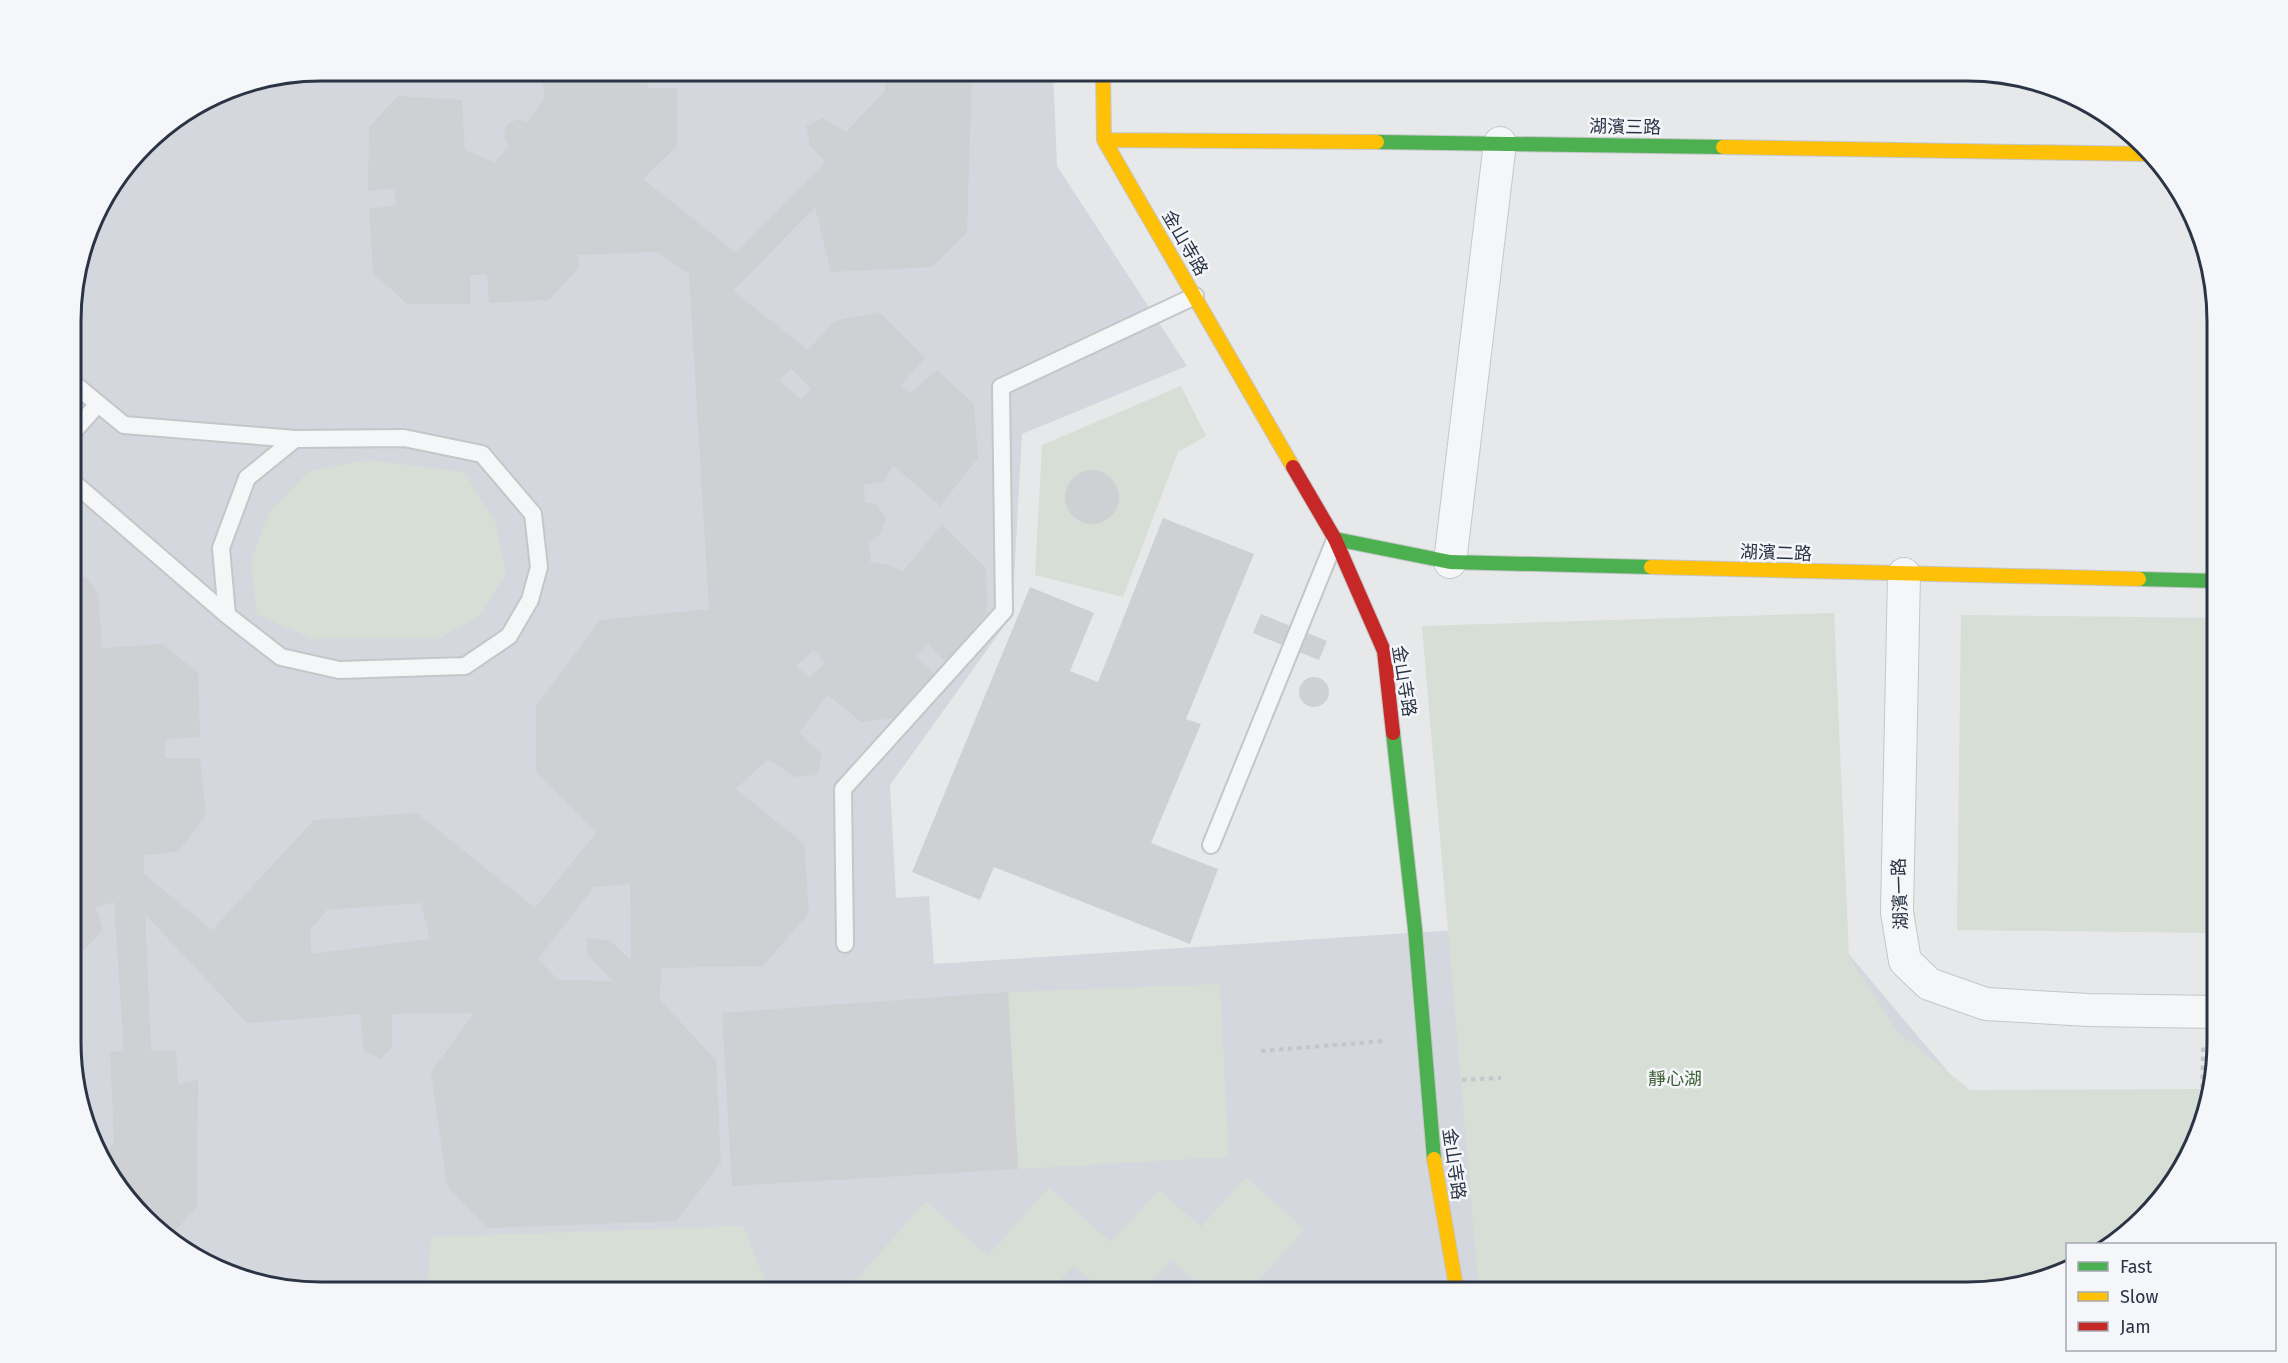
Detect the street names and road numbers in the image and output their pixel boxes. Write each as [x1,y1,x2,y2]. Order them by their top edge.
street label: 湖濱三路 [1589,115,1661,139]
street label: 金山寺路 [1157,206,1213,280]
street label: 湖濱二路 [1740,541,1812,565]
street label: 金山寺路 [1388,644,1420,718]
street label: 湖濱一路 [1888,858,1912,930]
street label: 金山寺路 [1438,1127,1470,1201]

